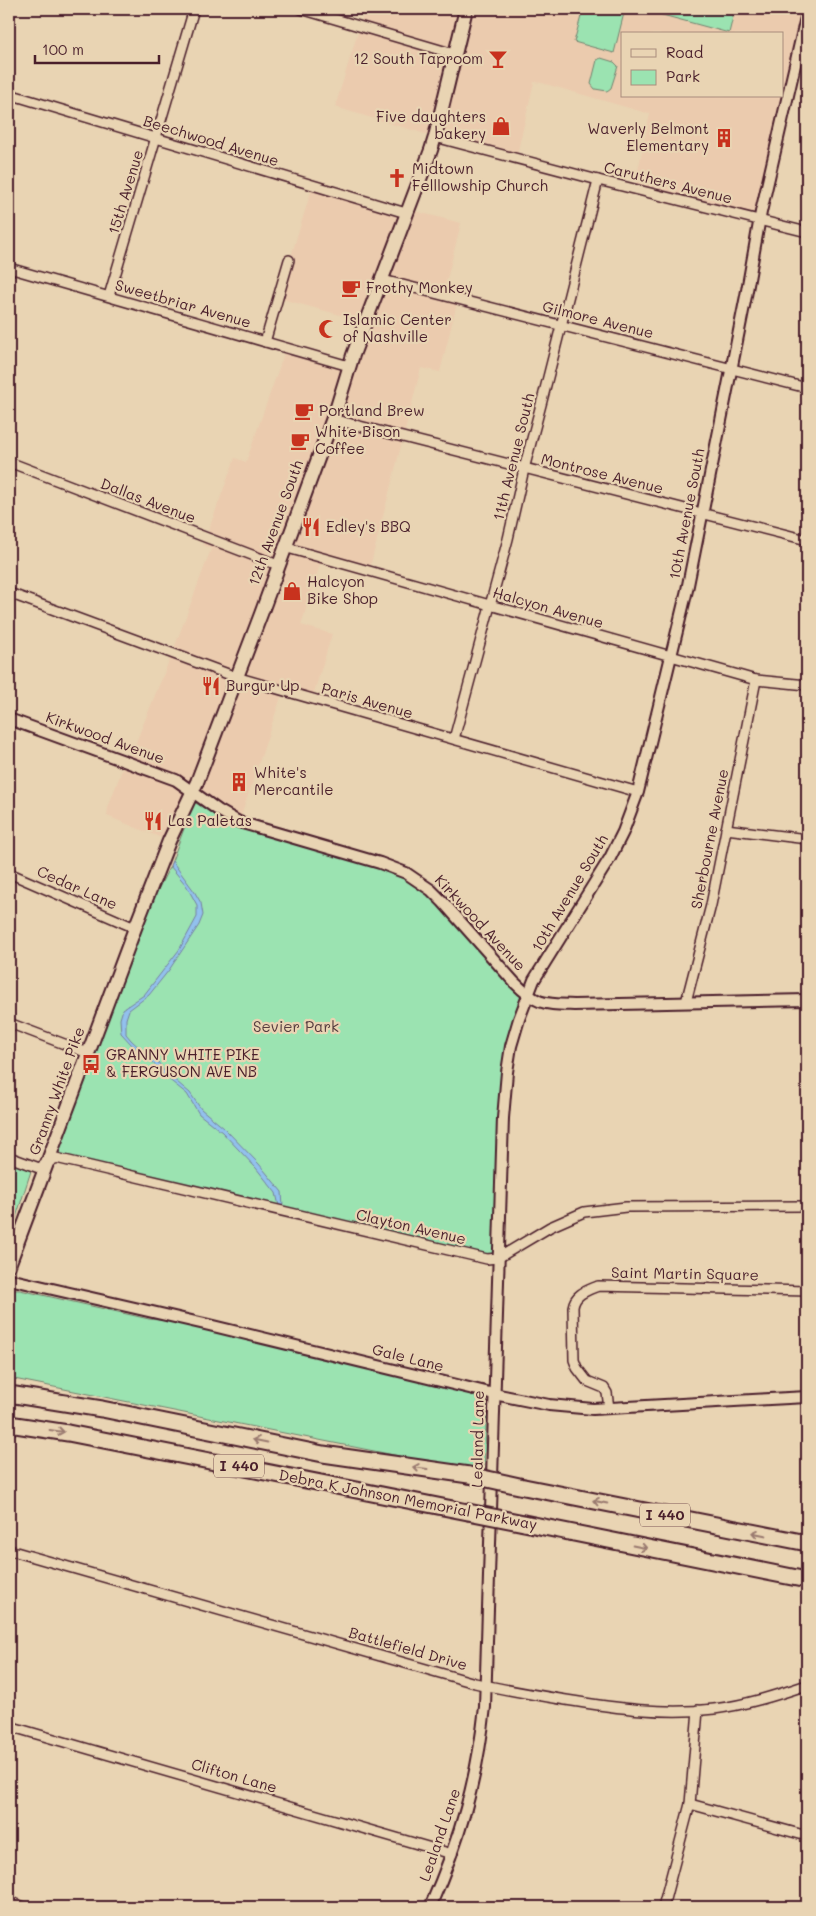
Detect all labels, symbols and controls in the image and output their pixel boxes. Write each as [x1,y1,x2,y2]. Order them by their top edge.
scale bar [35,32,159,64]
legend [621,32,784,98]
text: 100 m [42,39,84,59]
text: Road [666,42,703,62]
place label: 12 South Taproom [354,48,483,68]
bar icon: 12 South Taproom [487,48,509,70]
text: Park [666,66,700,86]
place label: Five daughters bakery [376,106,486,143]
street label: Beechwood Avenue [141,110,282,170]
shop icon: Five daughters bakery [490,115,512,137]
place label: Waverly Belmont Elementary [587,118,709,155]
building icon: Waverly Belmont Elementary [713,127,735,149]
street label: 15th Avenue [103,147,147,236]
street label: Caruthers Avenue [602,156,735,208]
place label: Midtown Felllowship Church [412,158,548,195]
church icon: Midtown Felllowship Church [386,167,408,189]
street label: Sweetbriar Avenue [113,274,254,332]
cafe icon: Frothy Monkey [340,277,362,299]
place label: Frothy Monkey [366,277,473,297]
street label: Gilmore Avenue [541,296,656,343]
place label: Islamic Center of Nashville [343,309,452,346]
mosque icon: Islamic Center of Nashville [317,318,339,340]
street label: 11th Avenue South [488,391,539,523]
cafe icon: Portland Brew [293,400,315,422]
place label: Portland Brew [319,400,425,420]
place label: White Bison Coffee [315,421,400,458]
cafe icon: White Bison Coffee [289,430,311,452]
street label: 10th Avenue South [663,447,709,581]
street label: Montrose Avenue [539,448,666,498]
street label: 12th Avenue South [243,457,307,588]
street label: Dallas Avenue [98,473,199,527]
restaurant icon: Edley's BBQ [300,516,322,538]
place label: Edley's BBQ [326,516,411,536]
place label: Halcyon Bike Shop [307,571,378,608]
shop icon: Halcyon Bike Shop [281,580,303,602]
street label: Halcyon Avenue [491,582,606,632]
restaurant icon: Burgur Up [200,675,222,697]
place label: Burgur Up [226,675,300,695]
street label: Paris Avenue [319,677,416,723]
street label: Kirkwood Avenue [43,706,167,768]
place label: White's Mercantile [254,762,334,799]
street label: Sherbourne Avenue [686,767,732,911]
building icon: White's Mercantile [228,771,250,793]
restaurant icon: Las Paletas [142,810,164,832]
place label: Las Paletas [168,810,252,830]
street label: 10th Avenue South [526,830,612,955]
street label: Cedar Lane [34,860,121,914]
street label: Kirkwood Avenue [431,870,531,975]
park label: Sevier Park [253,1016,339,1036]
street label: Granny White Pike [24,1024,89,1158]
place label: GRANNY WHITE PIKE & FERGUSON AVE NB [106,1044,260,1081]
bus stop icon: GRANNY WHITE PIKE & FERGUSON AVE NB [80,1053,102,1075]
street label: Clayton Avenue [354,1204,468,1248]
street label: Saint Martin Square [611,1262,759,1284]
street label: Gale Lane [370,1338,446,1376]
street label: Lealand Lane [466,1390,488,1488]
one-way arrow [49,1427,65,1437]
one-way arrow [253,1436,269,1446]
road number: I 440 [214,1454,264,1478]
one-way arrow [413,1463,429,1473]
street label: Debra K Johnson Memorial Parkway [277,1464,539,1534]
one-way arrow [592,1497,608,1506]
road number: I 440 [640,1504,690,1526]
one-way arrow [752,1528,768,1538]
one-way arrow [632,1543,648,1552]
street label: Battlefield Drive [347,1622,470,1675]
street label: Clifton Lane [189,1753,279,1797]
street label: Lealand Lane [414,1786,464,1884]

